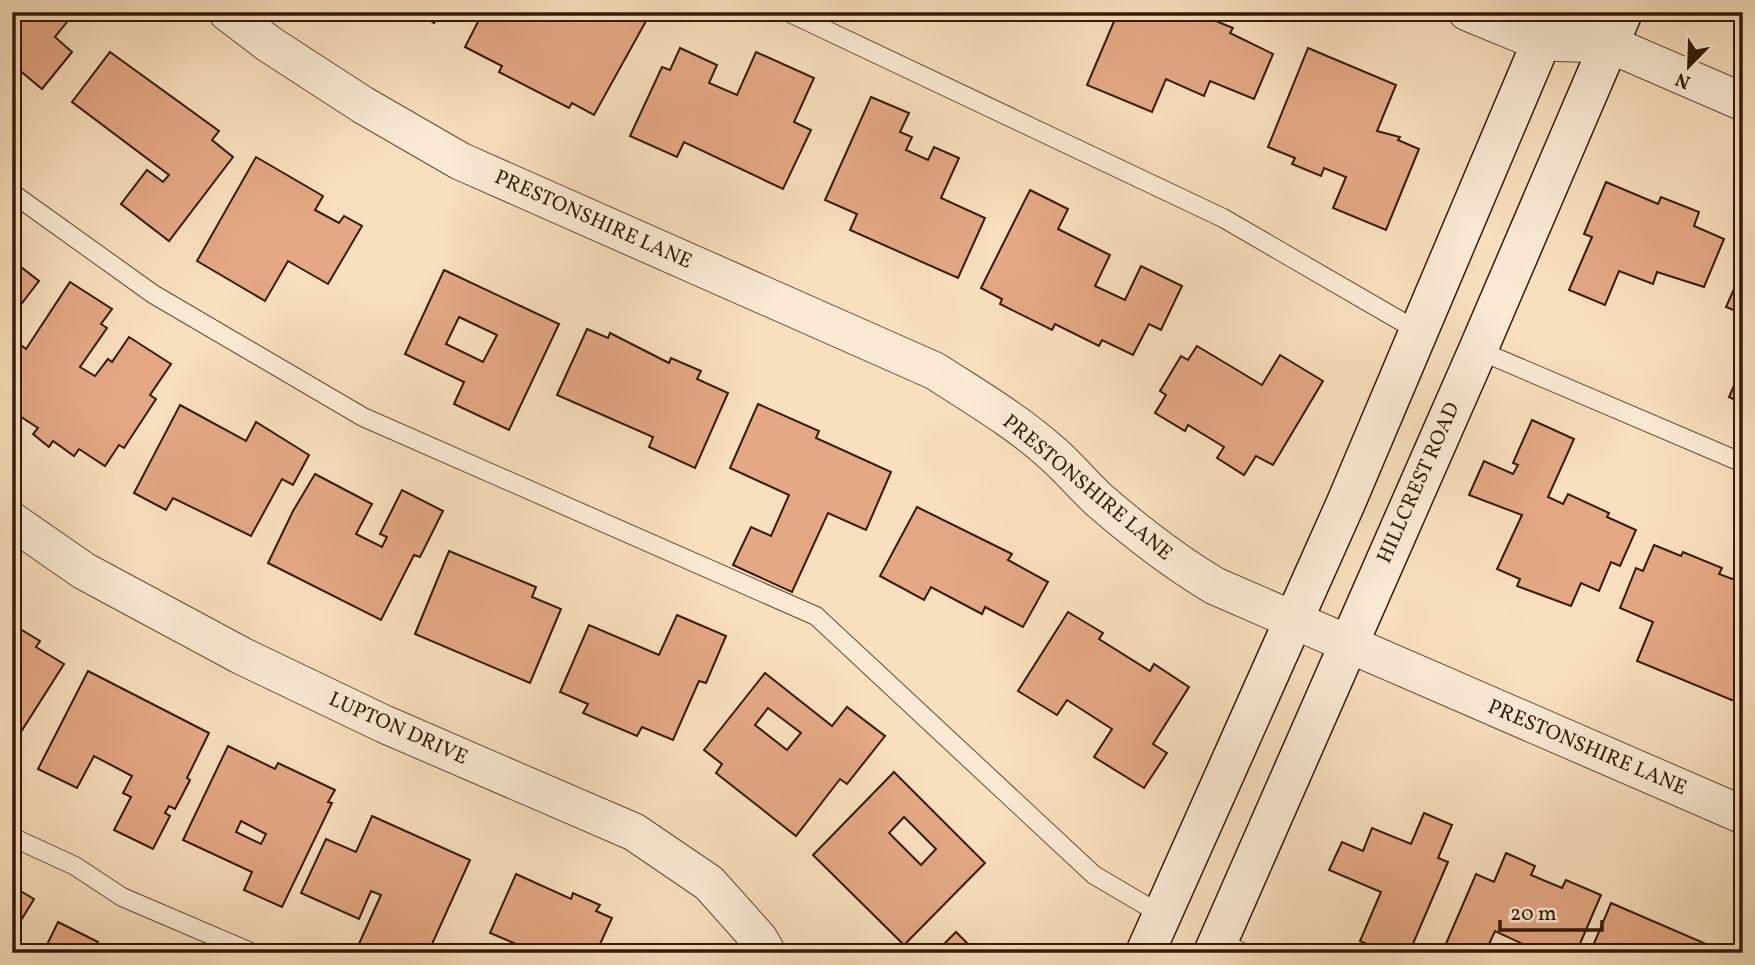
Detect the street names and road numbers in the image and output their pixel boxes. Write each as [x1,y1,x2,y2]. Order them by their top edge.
street label: PRESTONSHIRE LANE [489,163,697,277]
street label: HILLCREST ROAD [1370,398,1468,568]
street label: PRESTONSHIRE LANE [996,408,1178,568]
street label: LUPTON DRIVE [324,685,472,773]
street label: PRESTONSHIRE LANE [1483,693,1691,803]

